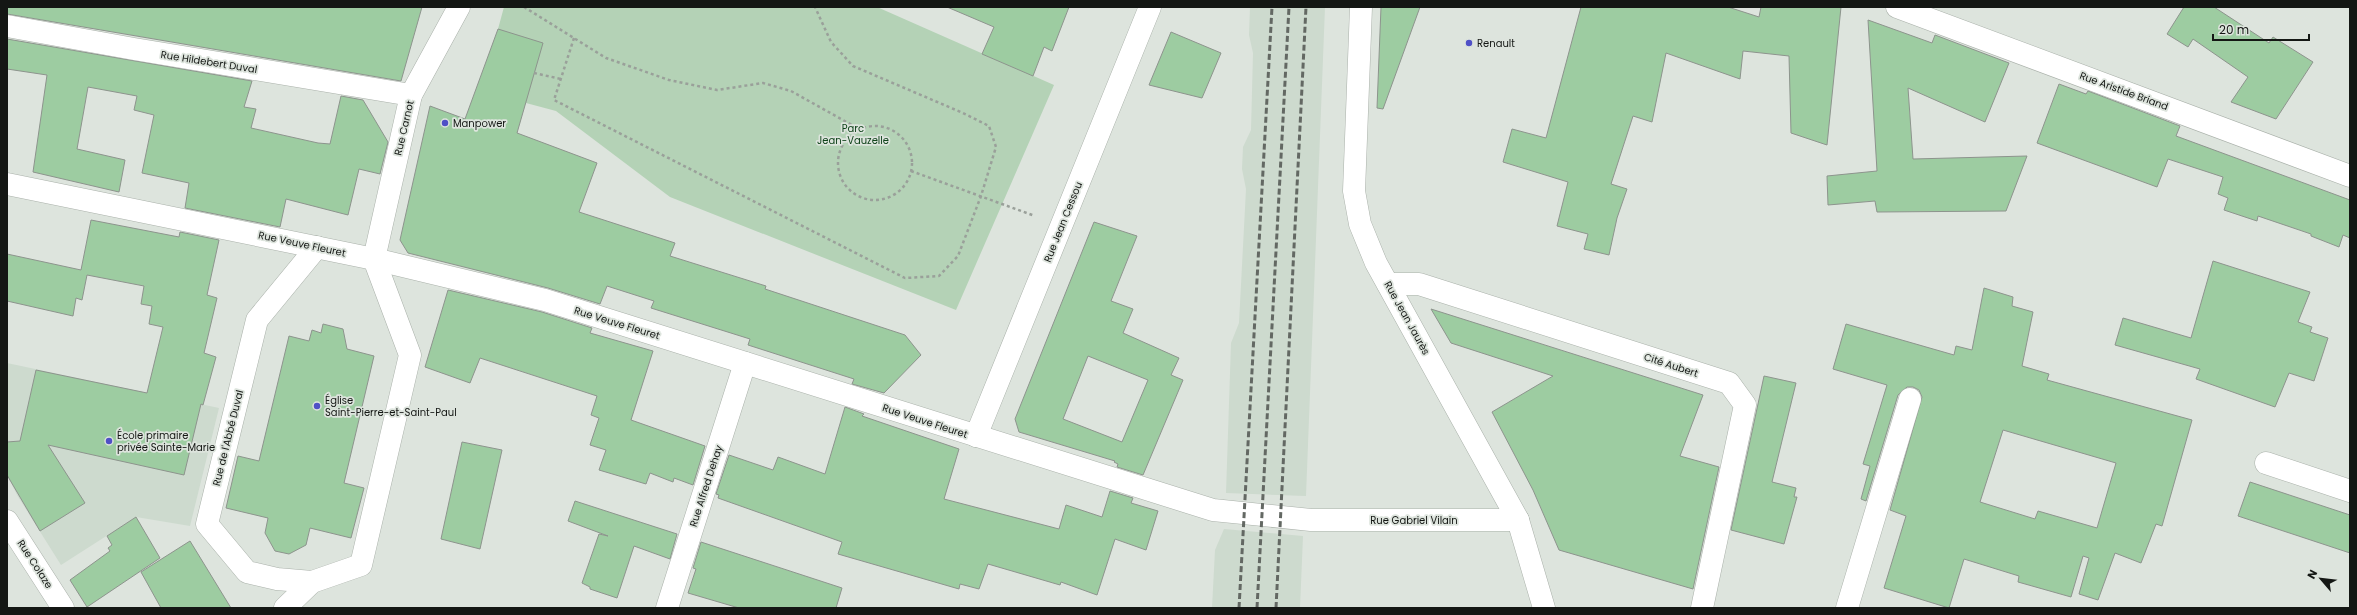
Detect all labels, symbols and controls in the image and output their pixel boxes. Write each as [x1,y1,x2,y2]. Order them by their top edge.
scale bar [2213,16,2309,42]
text: 20 m [2219,21,2249,38]
place label: Renault [1477,36,1515,51]
marker: Renault [1464,38,1474,48]
street label: Rue Hildebert Duval [160,47,258,77]
street label: Rue Aristide Briand [2078,68,2170,114]
street label: Rue Carnot [390,99,418,157]
place label: Manpower [453,116,506,131]
marker: Manpower [440,118,450,128]
park label: Parc Jean-Vauzelle [817,121,889,148]
street label: Rue Jean Cessou [1040,179,1086,265]
street label: Rue Veuve Fleuret [257,227,347,261]
street label: Rue Jean Jaurès [1380,278,1434,358]
street label: Rue Veuve Fleuret [572,303,662,343]
street label: Cité Aubert [1642,349,1700,381]
street label: Rue de l'Abbé Duval [209,388,247,488]
place label: Église Saint-Pierre-et-Saint-Paul [325,393,457,420]
street label: Rue Veuve Fleuret [880,400,970,442]
marker: Église Saint-Pierre-et-Saint-Paul [312,401,322,411]
place label: École primaire privée Sainte-Marie [117,428,215,455]
marker: École primaire privée Sainte-Marie [104,436,114,446]
street label: Rue Alfred Dehay [686,443,726,529]
street label: Rue Gabriel Vilain [1370,513,1458,528]
street label: Rue Colaze [14,537,56,591]
north arrow [2301,559,2341,599]
text: N [2303,567,2321,582]

